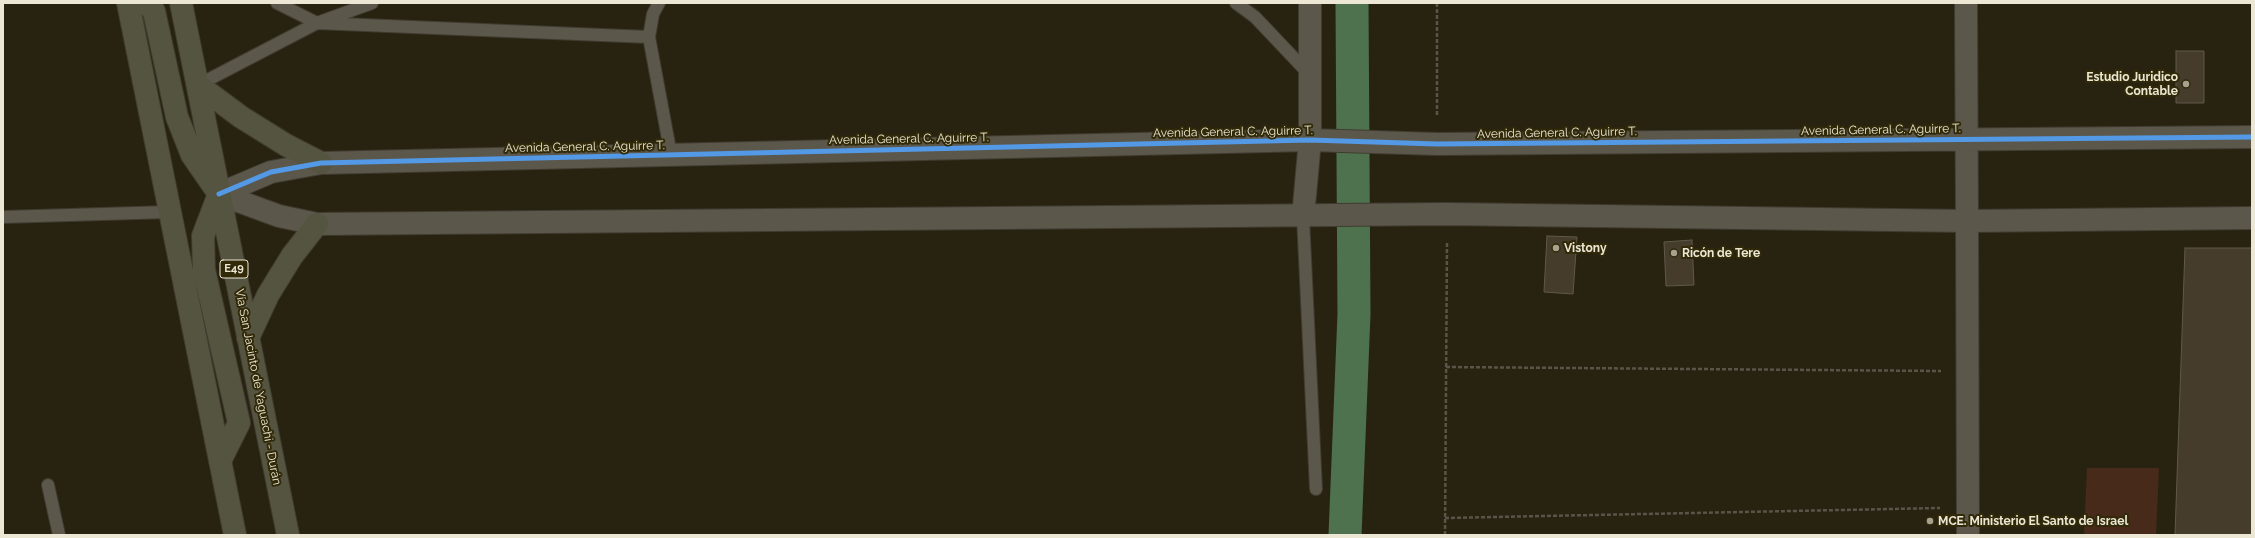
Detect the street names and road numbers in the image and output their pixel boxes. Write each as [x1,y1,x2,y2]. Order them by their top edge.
street label: Avenida General C. Aguirre T. [1801,121,1961,139]
street label: Avenida General C. Aguirre T. [1153,123,1313,141]
street label: Avenida General C. Aguirre T. [1477,124,1637,142]
street label: Avenida General C. Aguirre T. [829,130,989,148]
street label: Avenida General C. Aguirre T. [505,138,665,156]
road number: E49 [220,260,248,278]
street label: Vía San Jacinto de Yaguachi - Durán [232,288,284,486]

